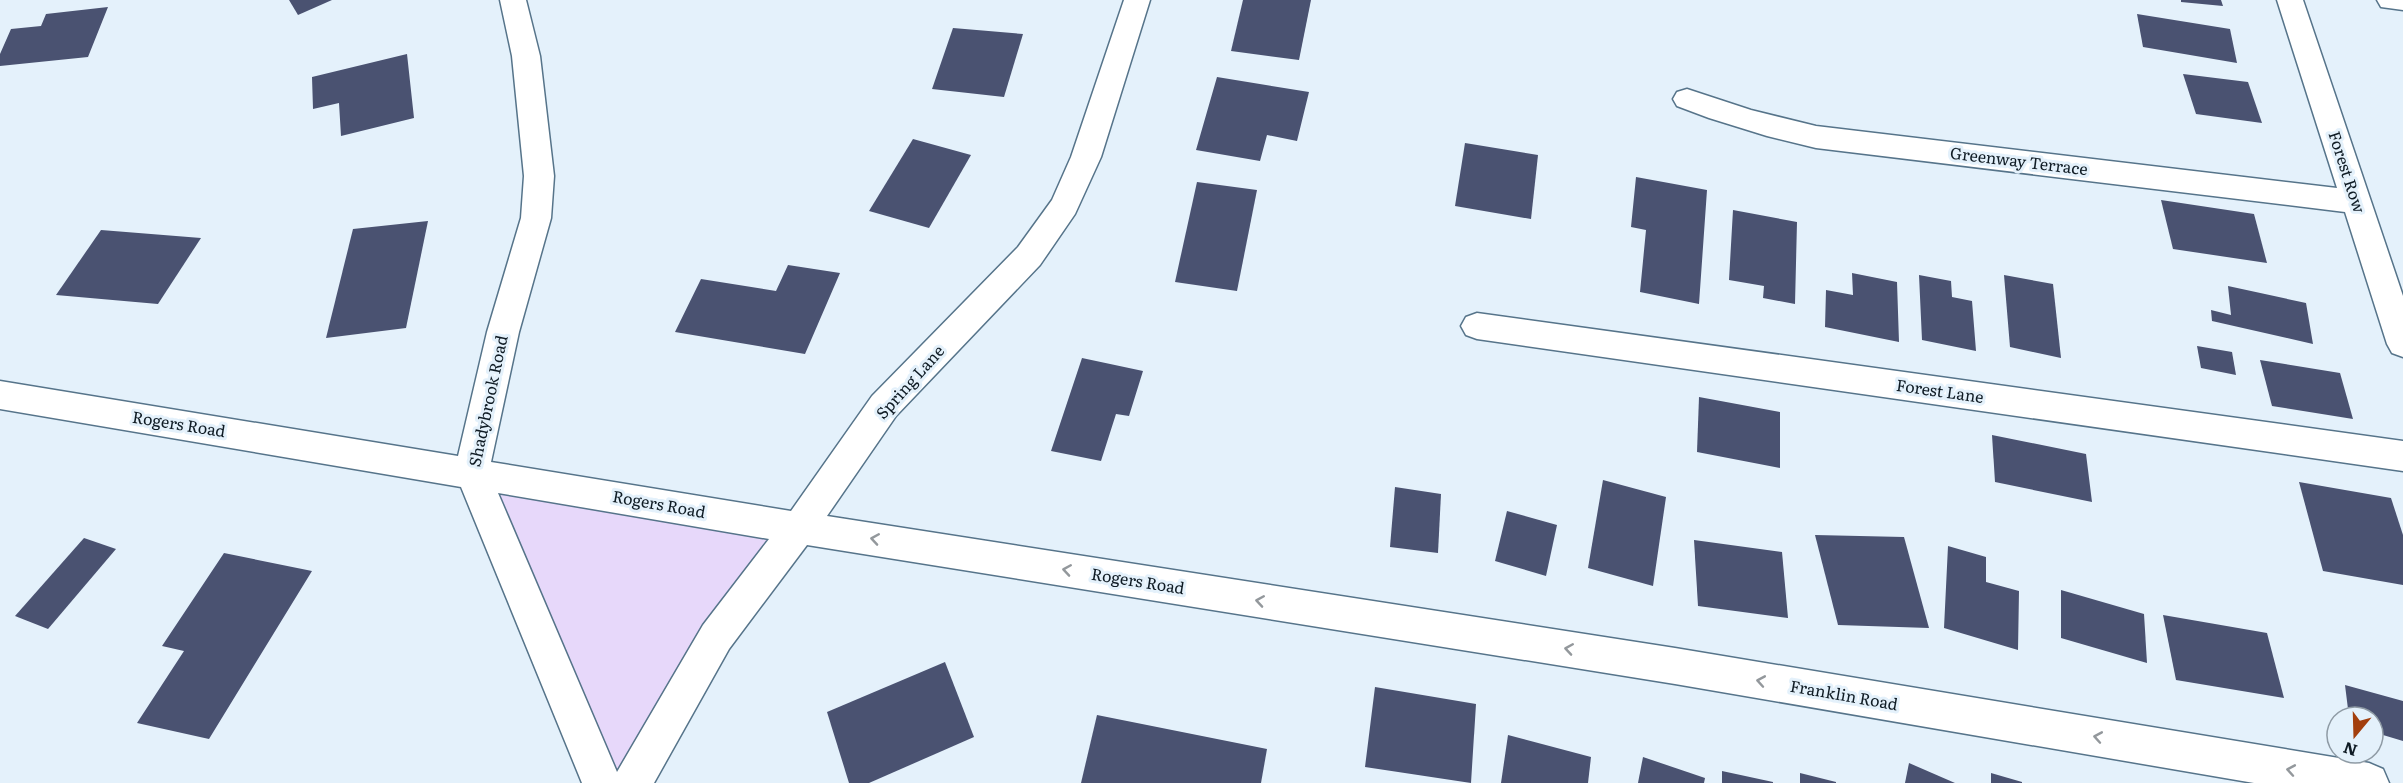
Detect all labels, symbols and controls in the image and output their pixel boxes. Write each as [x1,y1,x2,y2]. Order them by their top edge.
street label: Forest Row [2323,128,2373,216]
street label: Greenway Terrace [1949,140,2089,180]
street label: Shadybrook Road [461,333,513,469]
street label: Spring Lane [869,339,949,424]
street label: Forest Lane [1895,372,1985,408]
street label: Rogers Road [131,404,228,442]
street label: Rogers Road [611,483,708,523]
one-way arrow [870,534,879,546]
street label: Rogers Road [1090,561,1187,599]
one-way arrow [1063,564,1073,577]
one-way arrow [1255,595,1264,607]
one-way arrow [1564,644,1573,656]
street label: Franklin Road [1788,673,1900,715]
one-way arrow [1756,675,1766,688]
north arrow [2325,705,2385,765]
one-way arrow [2094,732,2103,744]
text: N [2340,737,2360,764]
one-way arrow [2286,764,2296,777]

